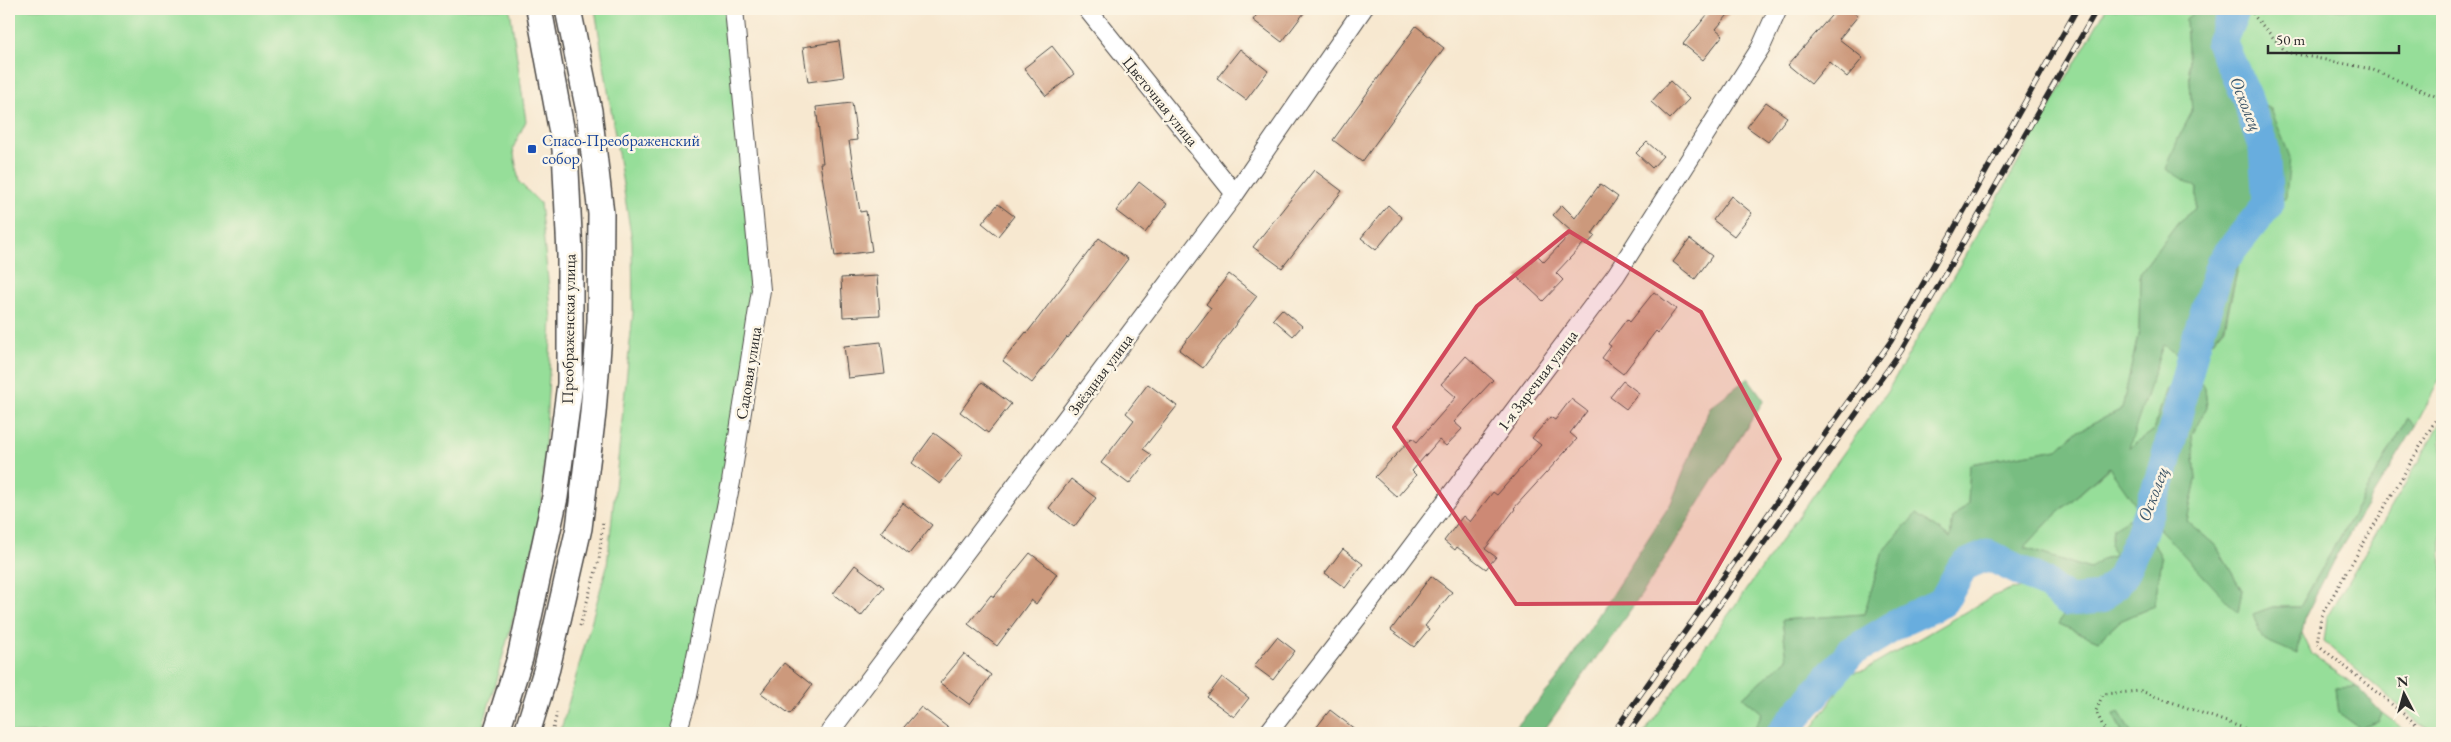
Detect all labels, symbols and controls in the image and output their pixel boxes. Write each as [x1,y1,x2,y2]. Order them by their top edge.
scale bar [2268,22,2400,54]
text: 50 m [2276,30,2305,49]
street label: Цветочная улица [1118,52,1204,151]
water label: Осколец [2225,73,2268,135]
place label: Спасо-Преображенский собор [542,130,700,169]
marker: Спасо-Преображенский собор [526,143,538,155]
street label: Преображенская улица [557,253,580,404]
street label: Садовая улица [731,324,766,421]
street label: 1-я Заречная улица [1493,325,1583,435]
street label: Звёздная улица [1063,329,1138,419]
water label: Осколец [2132,463,2173,525]
north arrow [2378,670,2428,720]
text: N [2396,671,2410,691]

